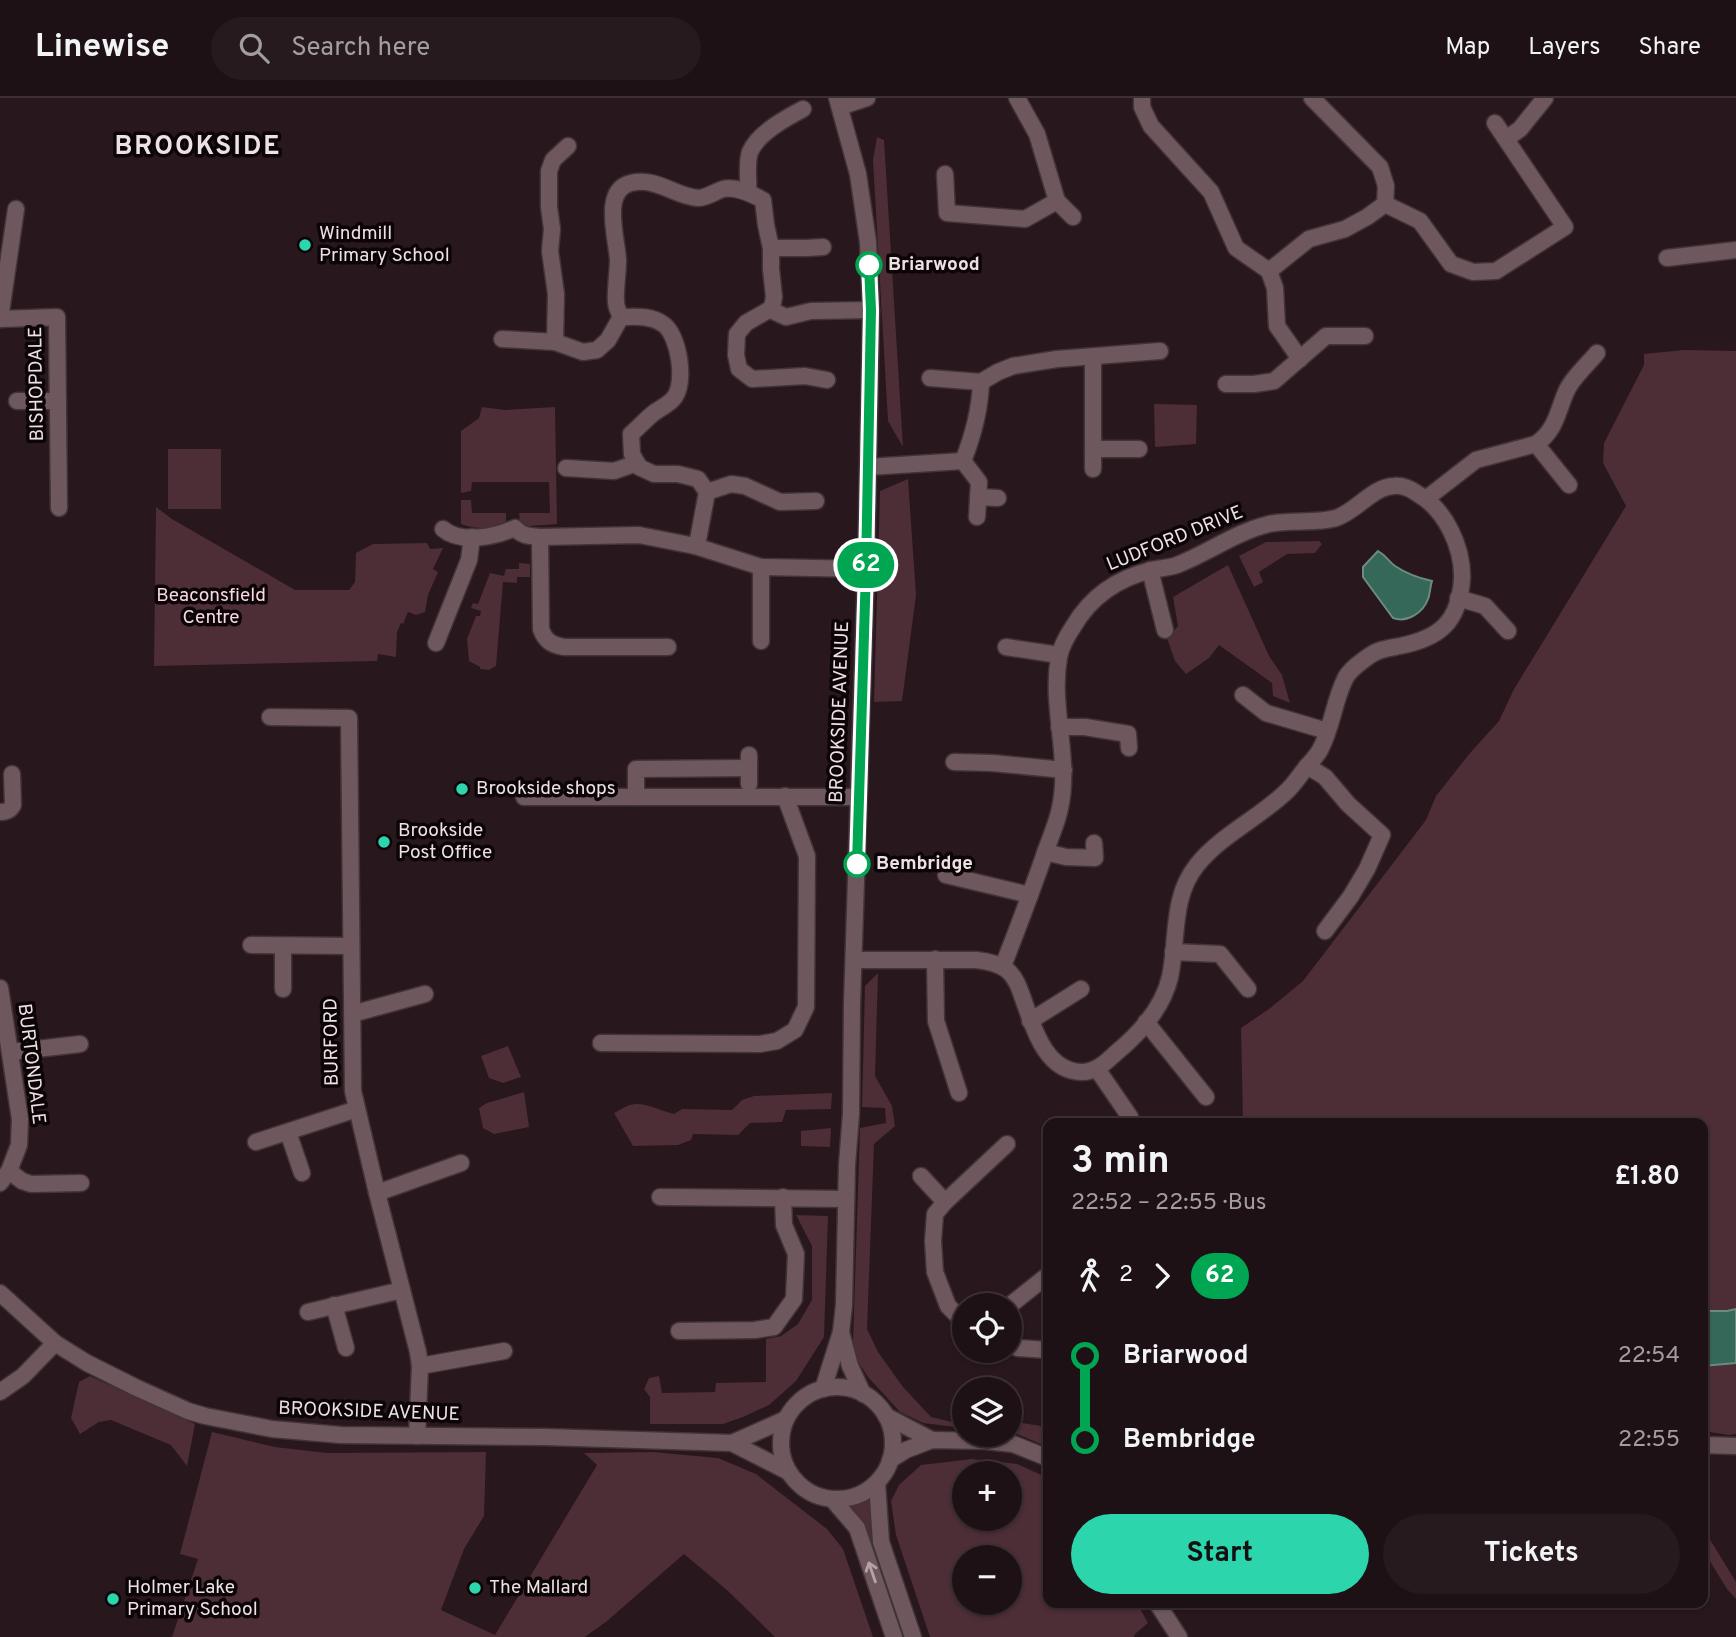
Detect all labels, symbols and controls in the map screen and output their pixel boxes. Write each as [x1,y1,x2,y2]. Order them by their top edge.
search box [211,17,701,80]
text: Linewise [35,27,169,69]
icon: search [235,29,273,67]
text: Search here [291,32,430,65]
text: Map [1445,33,1490,63]
text: Layers [1528,33,1600,63]
text: Share [1638,33,1701,63]
district label: BROOKSIDE [114,131,282,164]
place label: Windmill Primary School [319,222,450,268]
marker: Windmill Primary School [297,237,313,253]
marker: Briarwood [856,252,882,278]
place label: Briarwood [888,253,980,277]
street label: BISHOPDALE [24,326,50,442]
street label: LUDFORD DRIVE [1103,501,1247,577]
line badge: 62 [834,542,898,588]
text: 62 [851,550,881,580]
park label: Beaconsfield Centre [156,584,266,630]
street label: BROOKSIDE AVENUE [825,621,855,803]
place label: Brookside shops [476,777,616,801]
marker: Brookside shops [454,781,470,797]
place label: Brookside Post Office [398,819,492,865]
marker: Brookside Post Office [376,834,392,850]
marker: Bembridge [844,851,870,877]
place label: Bembridge [876,852,973,876]
street label: BURFORD [319,998,345,1086]
street label: BURTONDALE [12,1002,50,1126]
text: 3 min [1071,1138,1170,1187]
text: £1.80 [1614,1161,1680,1194]
text: 22:52 – 22:55 · Bus [1071,1189,1267,1218]
icon: walk [1071,1257,1109,1295]
icon: forward [1143,1257,1181,1295]
text: 2 [1119,1261,1133,1290]
text: 62 [1205,1261,1235,1291]
map controls [952,1293,1022,1615]
button: locate [952,1293,1022,1363]
text: Briarwood [1123,1340,1249,1373]
text: 22:54 [1618,1342,1680,1371]
button: layers [952,1377,1022,1447]
street label: BROOKSIDE AVENUE [278,1397,460,1427]
text: Bembridge [1123,1424,1256,1457]
text: 22:55 [1618,1426,1680,1455]
button: + [952,1461,1022,1531]
button: Start [1071,1514,1369,1594]
button: Tickets [1383,1514,1680,1594]
button: − [952,1545,1022,1615]
one-way arrow [865,1562,877,1584]
place label: Holmer Lake Primary School [127,1576,258,1622]
place label: The Mallard [489,1576,588,1600]
marker: The Mallard [467,1580,483,1596]
marker: Holmer Lake Primary School [105,1591,121,1607]

